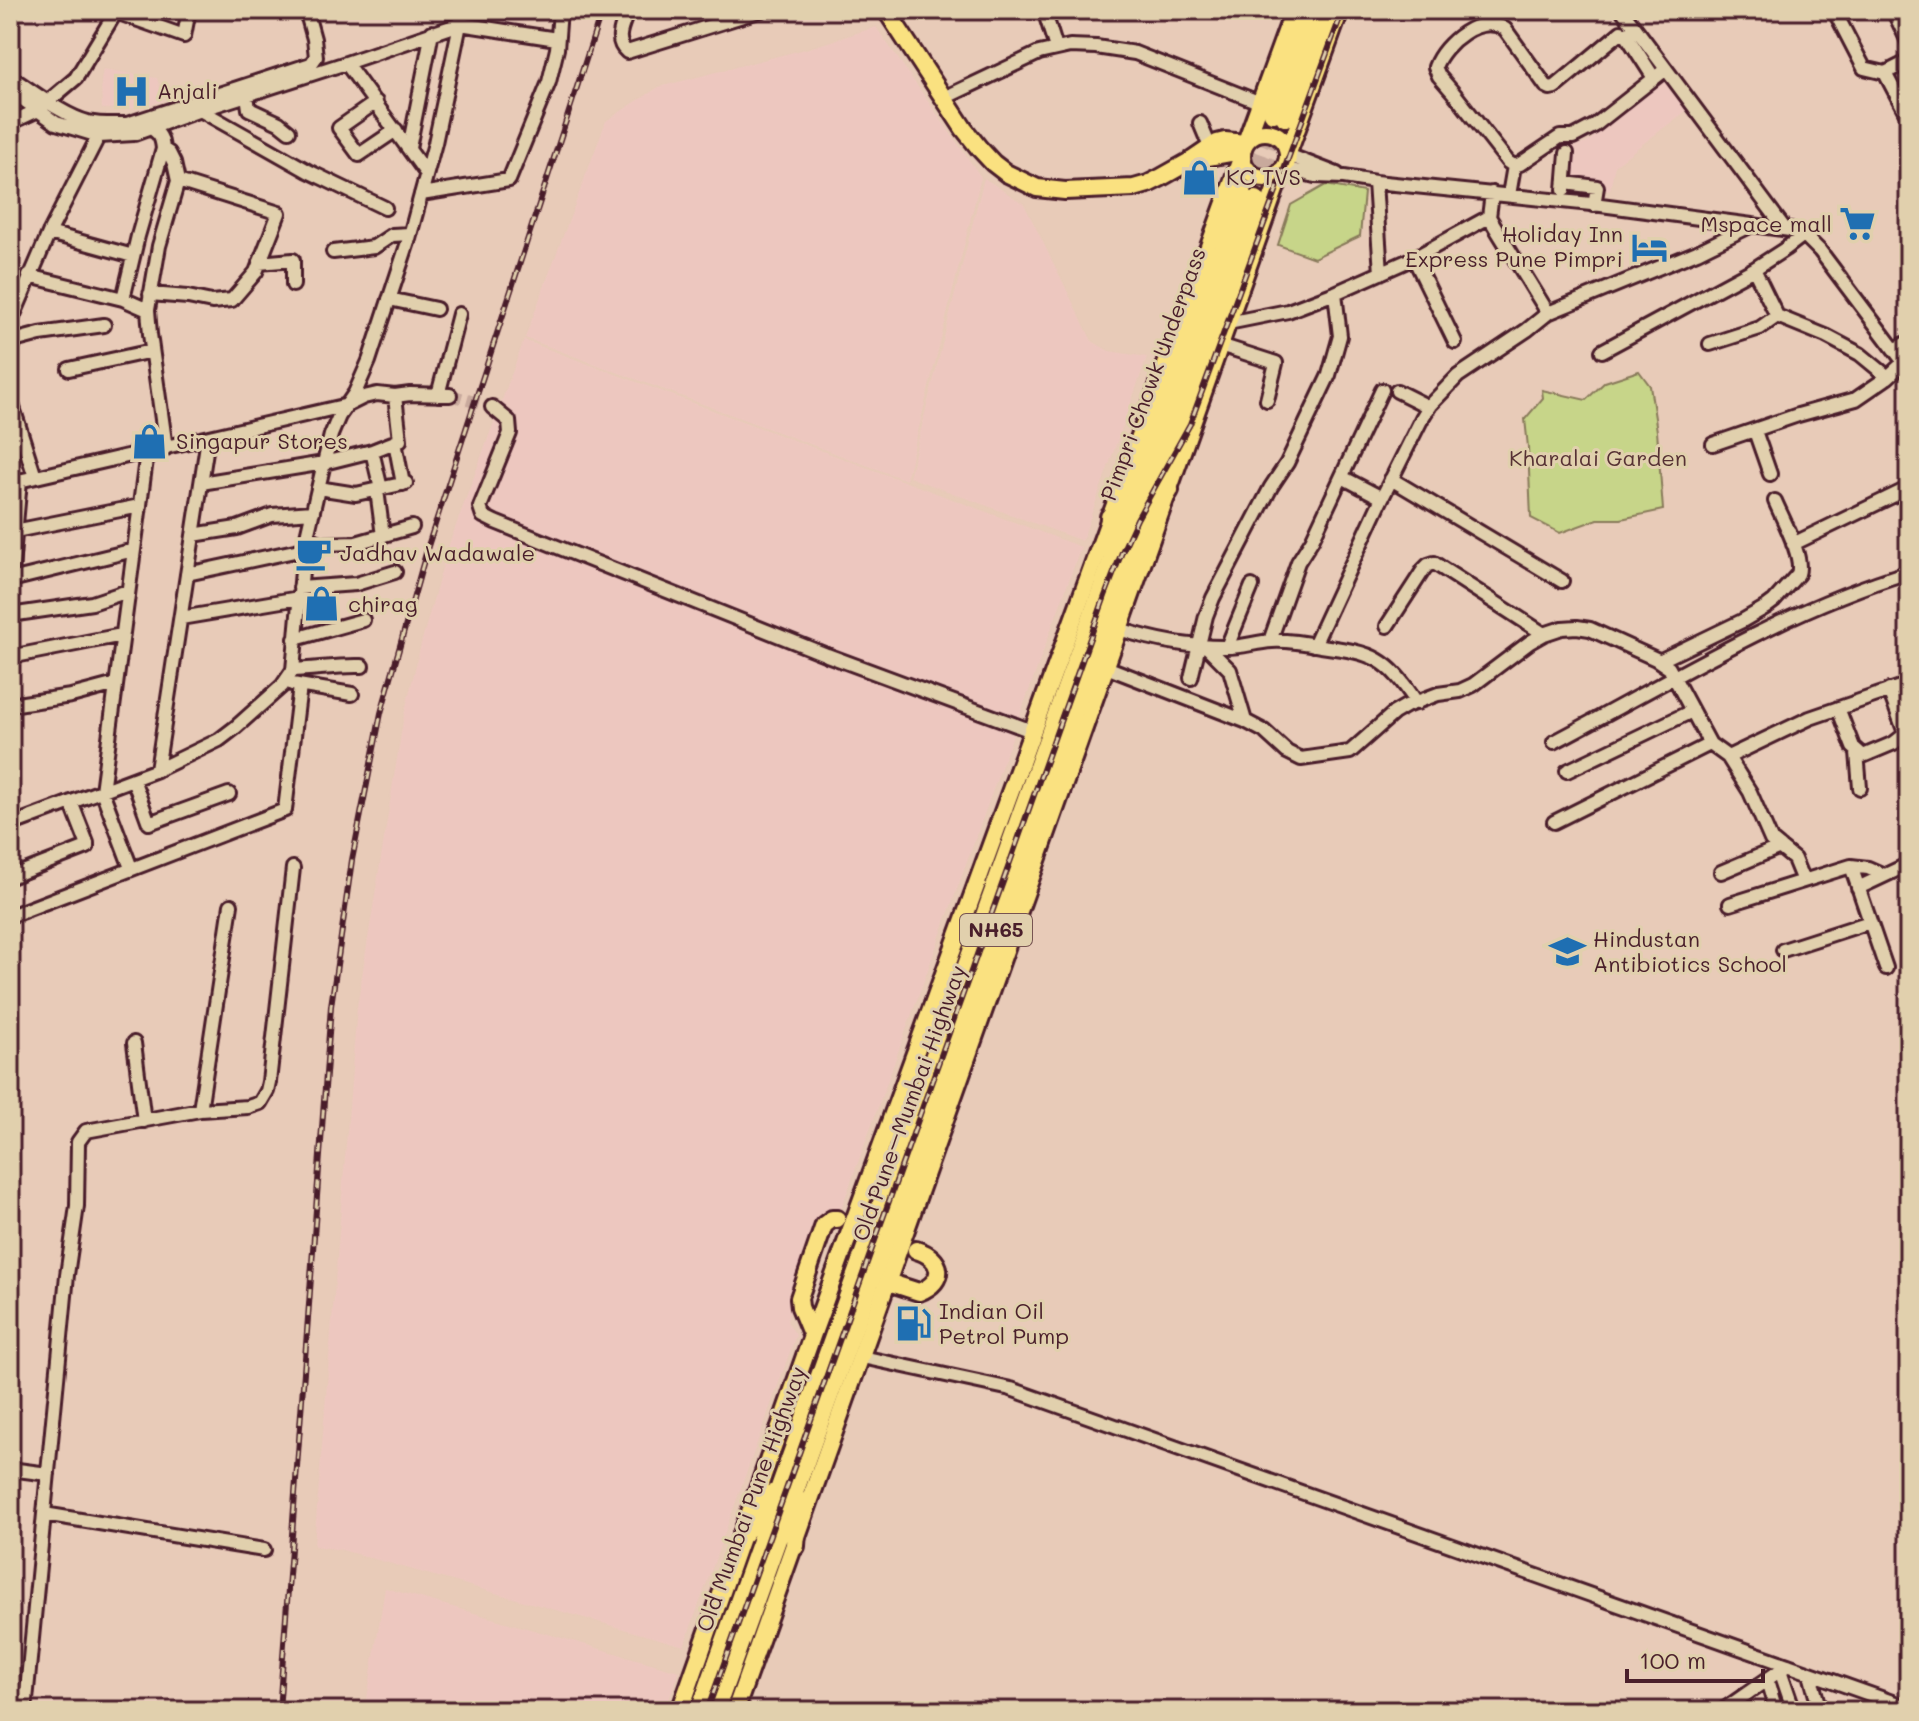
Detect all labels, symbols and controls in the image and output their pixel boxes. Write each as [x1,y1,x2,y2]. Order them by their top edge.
hospital icon: Anjali [112,72,150,110]
place label: Anjali [157,76,218,105]
shop icon: KC TVS [1181,158,1219,196]
place label: KC TVS [1226,162,1301,191]
supermarket icon: Mspace mall [1839,205,1877,243]
place label: Mspace mall [1701,209,1832,238]
place label: Holiday Inn Express Pune Pimpri [1405,219,1623,273]
hotel icon: Holiday Inn Express Pune Pimpri [1630,228,1668,266]
street label: Pimpri Chowk Underpass [1093,243,1212,504]
shop icon: Singapur Stores [131,422,169,460]
place label: Singapur Stores [176,426,348,455]
park label: Kharalai Garden [1509,443,1687,472]
cafe icon: Jadhav Wadawale [295,534,333,572]
place label: Jadhav Wadawale [340,538,535,567]
shop icon: chirag [303,585,341,623]
place label: chirag [348,589,418,618]
road number: NH65 [960,914,1032,946]
place label: Hindustan Antibiotics School [1593,924,1787,978]
school or university icon: Hindustan Antibiotics School [1548,933,1586,971]
street label: Old Pune–Mumbai Highway [845,961,972,1245]
place label: Indian Oil Petrol Pump [939,1296,1069,1350]
fuel station icon: Indian Oil Petrol Pump [894,1305,932,1343]
street label: Old Mumbai Pune Highway [689,1362,812,1636]
scale bar [1627,1633,1763,1683]
text: 100 m [1639,1644,1706,1675]

